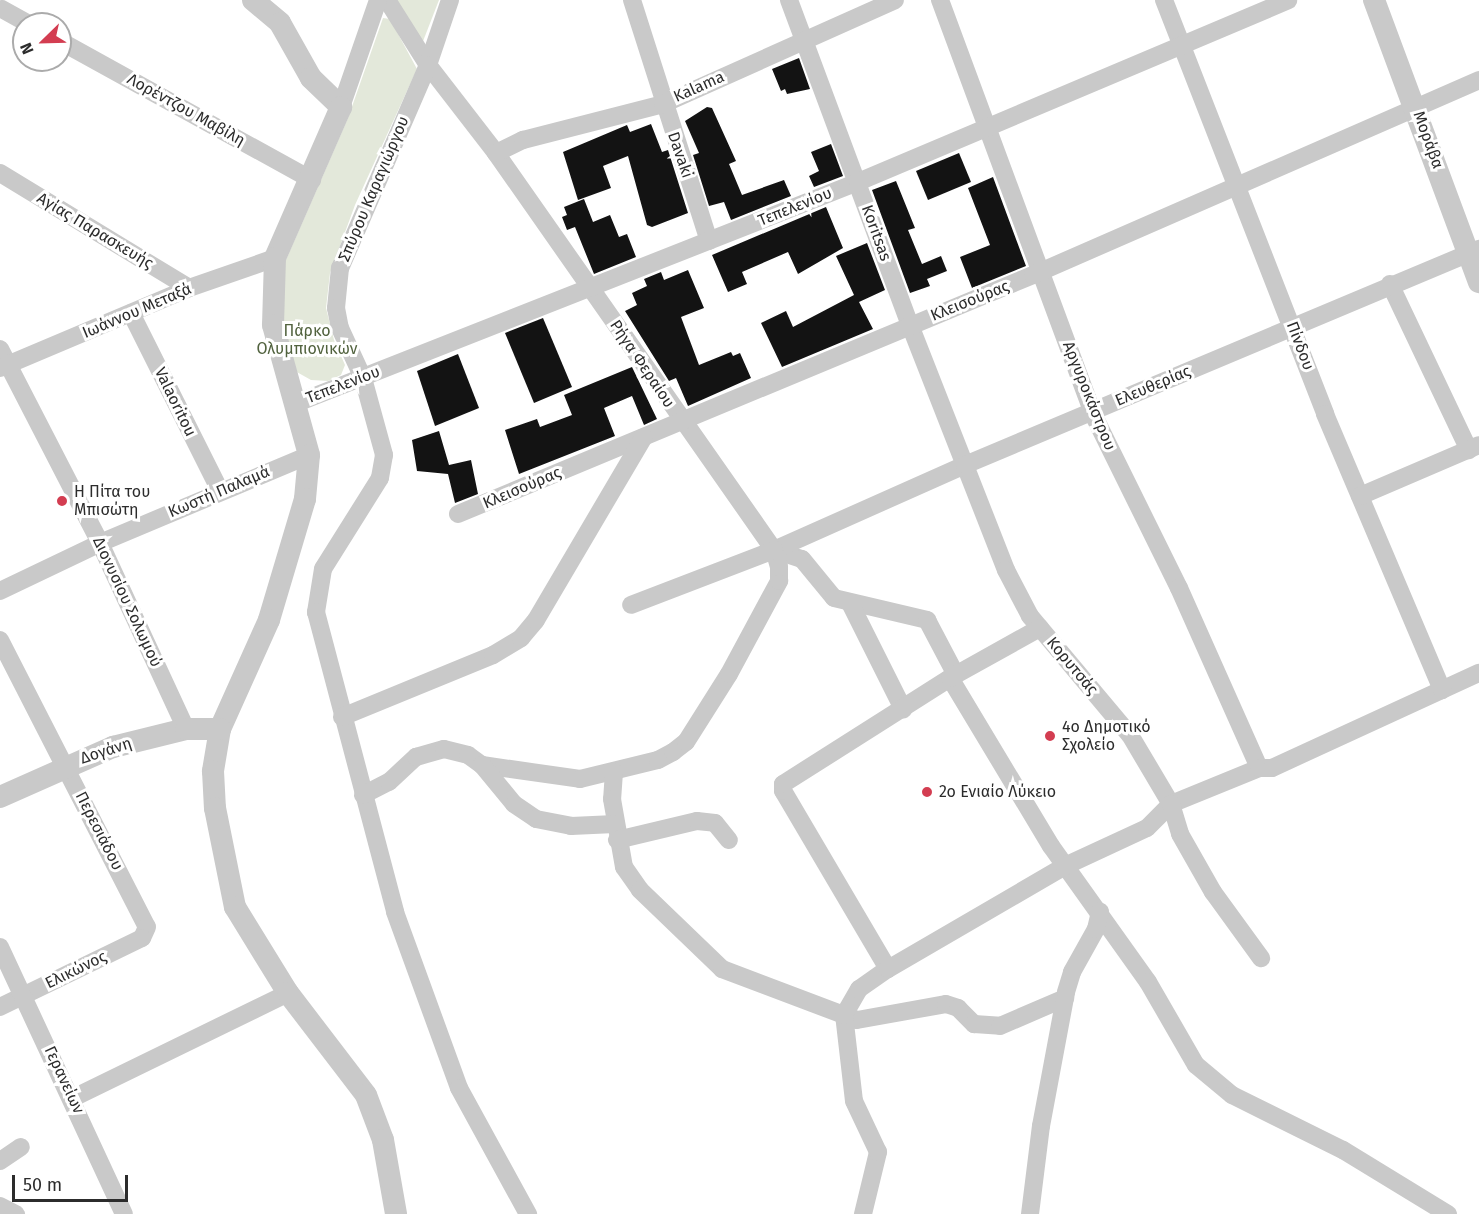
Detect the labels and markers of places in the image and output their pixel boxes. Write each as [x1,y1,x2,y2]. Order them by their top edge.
place label: Η Πίτα του Μπισώτη [74,482,150,520]
marker: Η Πίτα του Μπισώτη [55,494,69,508]
place label: 4ο Δημοτικό Σχολείο [1062,717,1151,755]
marker: 4ο Δημοτικό Σχολείο [1043,729,1057,743]
place label: 2ο Ενιαίο Λύκειο [939,782,1056,802]
marker: 2ο Ενιαίο Λύκειο [920,785,934,799]

